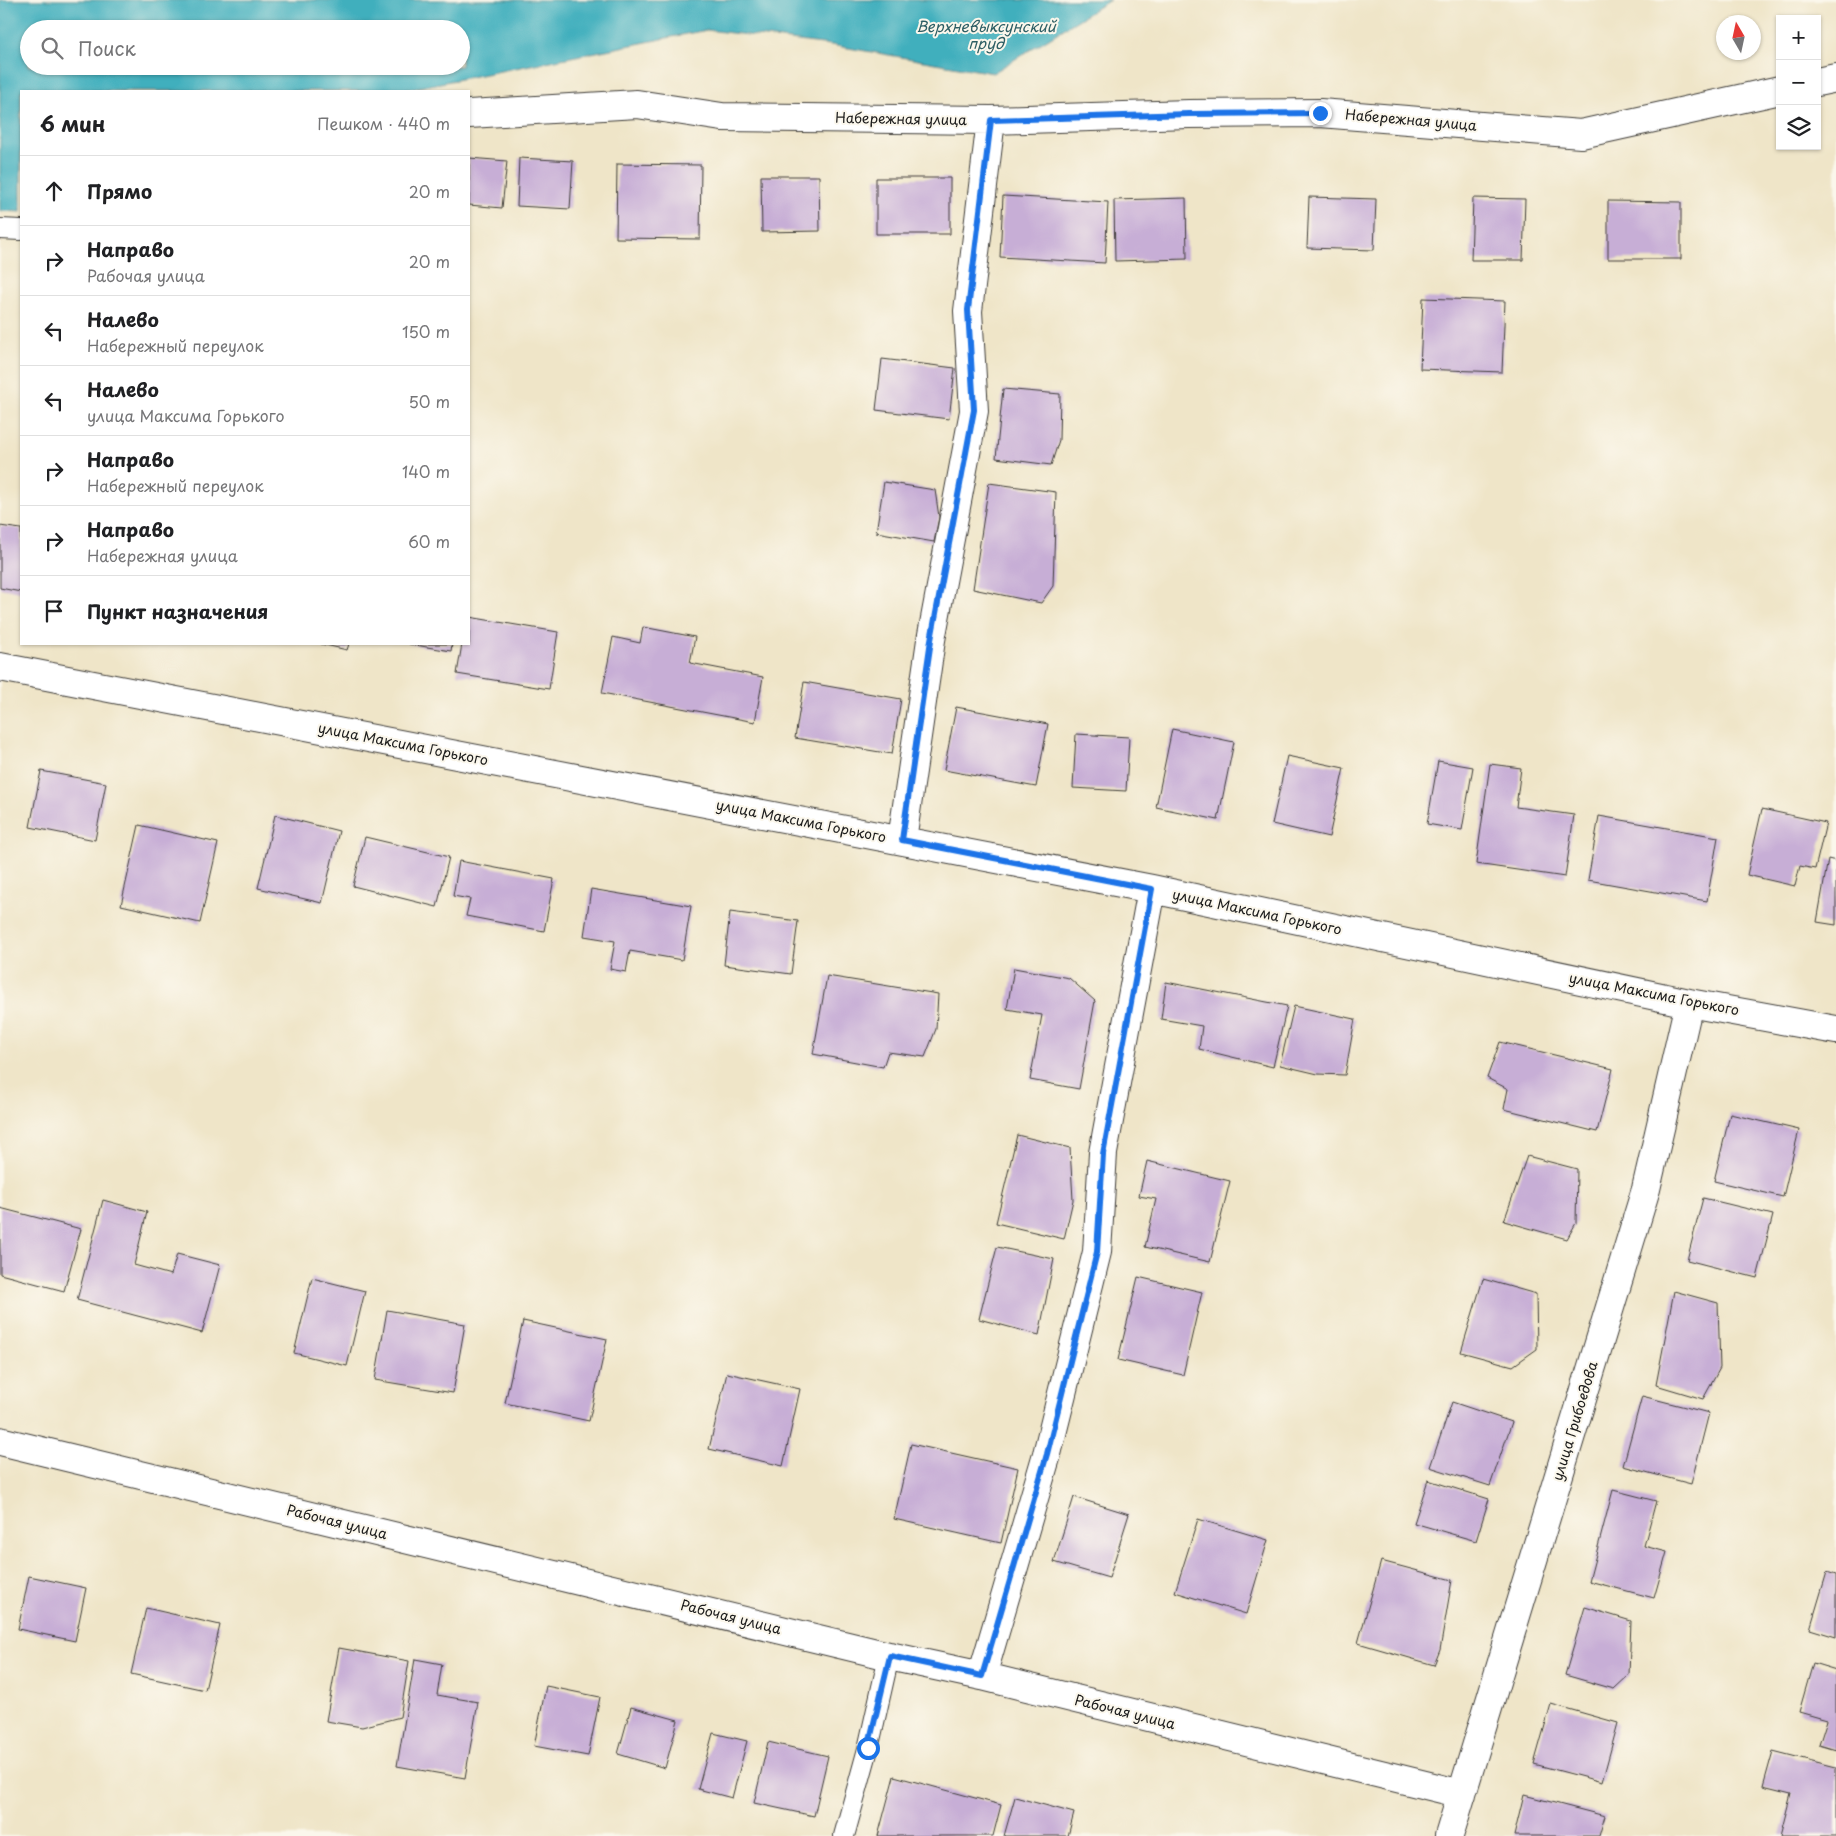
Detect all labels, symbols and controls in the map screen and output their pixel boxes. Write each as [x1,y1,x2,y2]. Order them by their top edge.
water label: Верхневыксунский пруд [916,14,1058,54]
north arrow [1716,15,1761,60]
map controls [1776,15,1821,150]
button: + [1776,15,1821,60]
search box [20,20,470,75]
icon: search [38,34,66,62]
text: Поиск [78,34,136,62]
button: − [1776,60,1821,105]
route end [1309,102,1332,125]
street label: Набережная улица [1344,103,1478,136]
button: layers [1776,105,1821,150]
text: 6 мин [40,107,106,139]
street label: Набережная улица [835,107,967,130]
text: Пешком · 440 m [317,111,450,135]
icon: ahead [40,177,68,205]
text: Прямо [87,177,152,205]
text: 20 m [409,179,450,203]
text: Направо [87,235,174,263]
icon: right [40,247,68,275]
text: 20 m [409,249,450,273]
text: Рабочая улица [87,263,205,287]
text: Налево [87,305,159,333]
icon: left [40,317,68,345]
text: 150 m [402,319,450,343]
text: Набережный переулок [87,333,264,357]
text: Налево [87,375,159,403]
icon: left [40,387,68,415]
text: 50 m [409,389,450,413]
text: улица Максима Горького [87,403,285,427]
text: Направо [87,445,174,473]
icon: right [40,457,68,485]
text: 140 m [402,459,450,483]
text: Набережный переулок [87,473,264,497]
text: Направо [87,515,174,543]
icon: right [40,527,68,555]
text: 60 m [408,529,450,553]
text: Набережная улица [87,543,238,567]
icon: arrive [40,597,68,625]
text: Пункт назначения [87,597,268,625]
street label: улица Максима Горького [316,717,490,770]
street label: улица Максима Горького [714,794,888,847]
street label: улица Максима Горького [1170,883,1344,940]
street label: улица Максима Горького [1567,967,1741,1020]
street label: улица Грибоедова [1546,1358,1603,1483]
street label: Рабочая улица [285,1499,390,1544]
street label: Рабочая улица [679,1594,784,1639]
street label: Рабочая улица [1073,1689,1178,1734]
route start [857,1737,880,1760]

